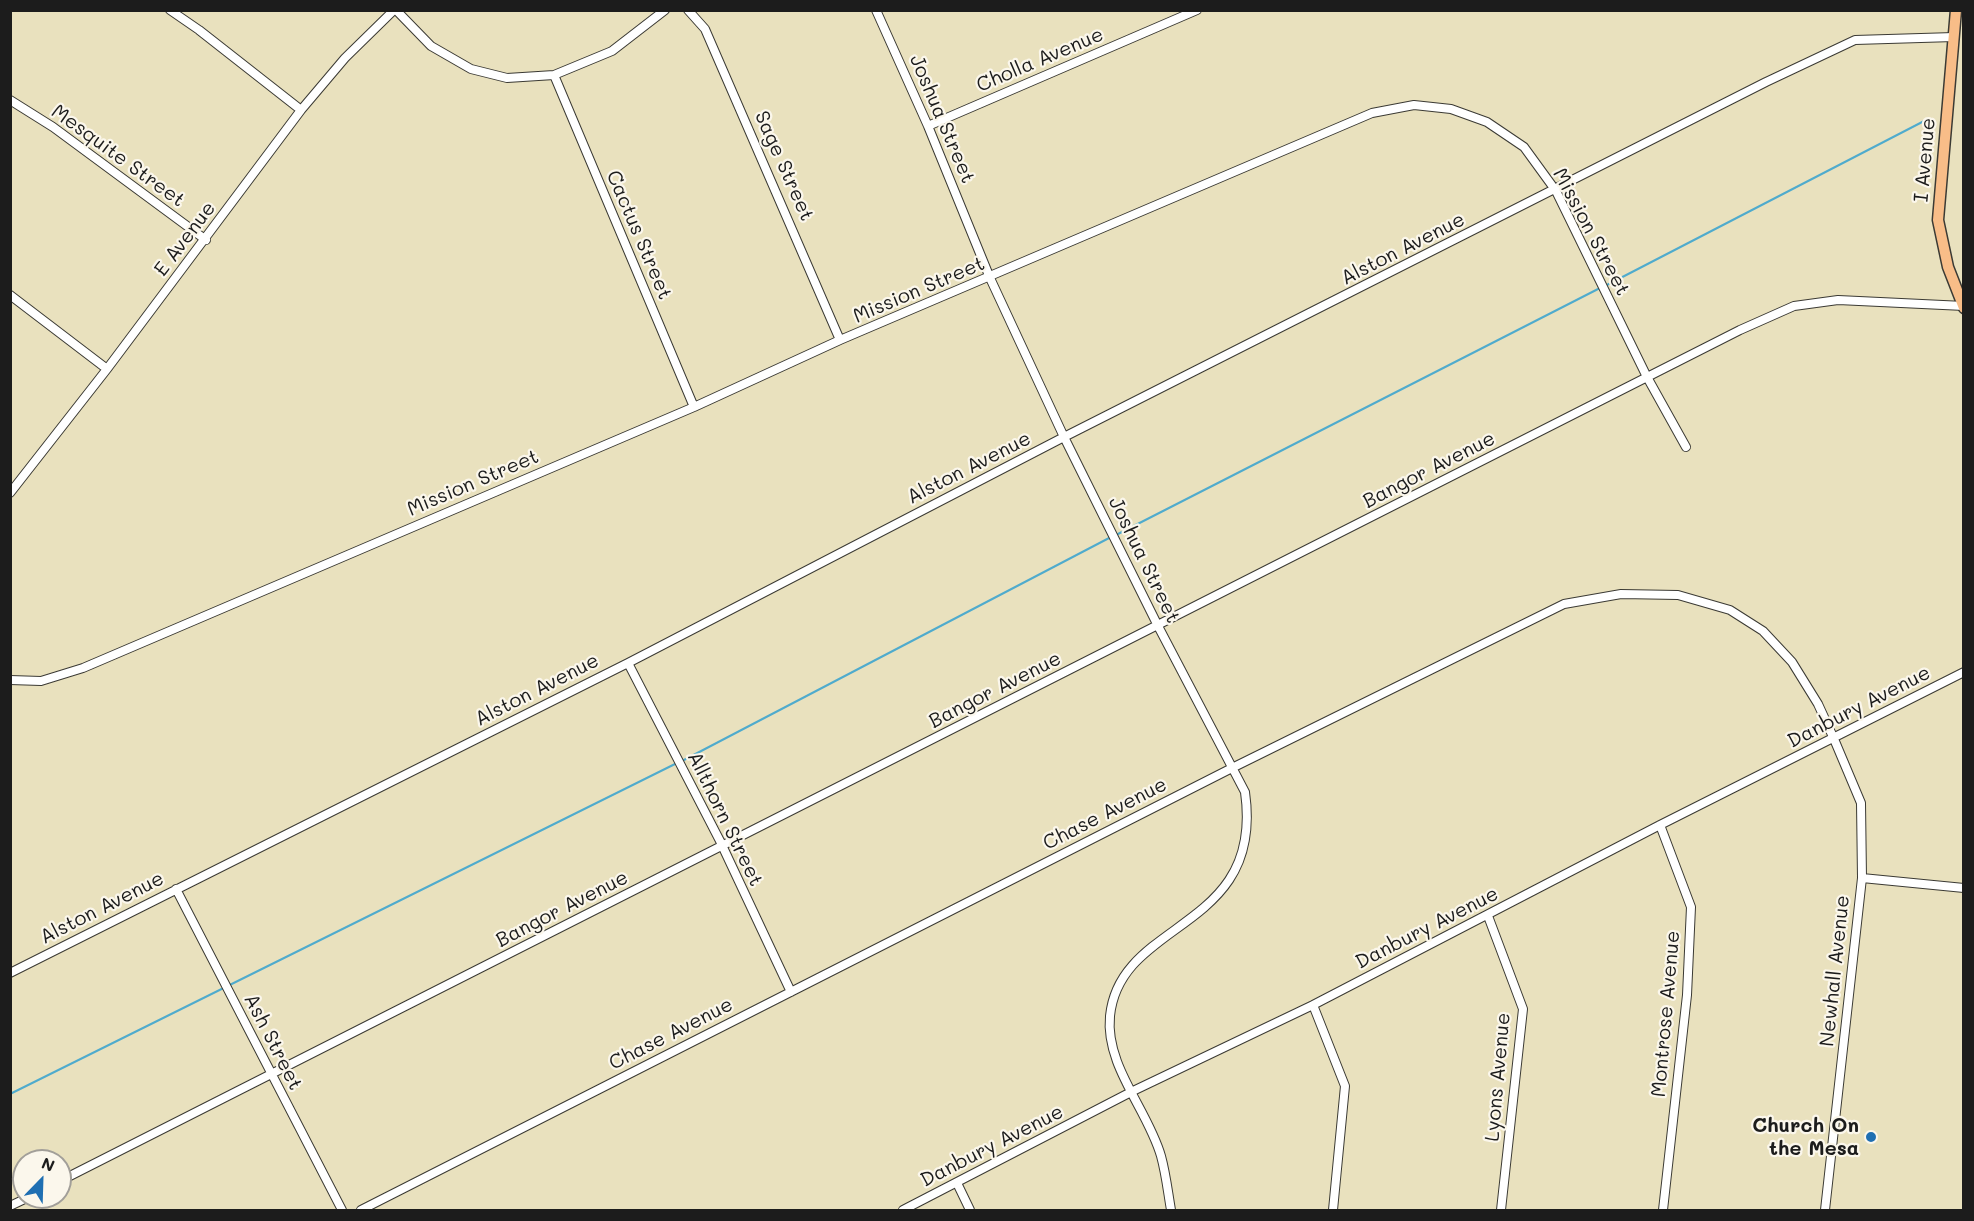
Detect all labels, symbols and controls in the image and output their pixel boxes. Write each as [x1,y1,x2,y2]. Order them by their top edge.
street label: Cholla Avenue [973,22,1107,98]
street label: Joshua Street [904,51,980,187]
street label: Mesquite Street [47,100,189,212]
street label: Sage Street [749,107,819,225]
street label: I Avenue [1909,117,1941,203]
street label: Mission Street [1547,164,1635,300]
street label: Cactus Street [601,167,677,303]
street label: E Avenue [149,197,221,281]
street label: Alston Avenue [1337,207,1469,291]
street label: Mission Street [850,251,988,329]
street label: Alston Avenue [903,426,1035,510]
street label: Bangor Avenue [1359,426,1499,514]
street label: Mission Street [404,444,542,522]
street label: Joshua Street [1103,493,1185,627]
street label: Bangor Avenue [925,646,1065,734]
street label: Alston Avenue [471,648,603,732]
street label: Danbury Avenue [1784,661,1934,753]
street label: Allthorn Street [682,748,768,890]
street label: Chase Avenue [1039,773,1171,855]
street label: Bangor Avenue [492,865,632,953]
street label: Alston Avenue [36,866,168,950]
street label: Danbury Avenue [1352,882,1502,974]
street label: Newhall Avenue [1815,894,1855,1048]
street label: Montrose Avenue [1647,930,1685,1098]
street label: Ash Street [238,990,308,1094]
street label: Chase Avenue [605,993,737,1075]
street label: Lyons Avenue [1480,1012,1516,1142]
street label: Danbury Avenue [917,1100,1067,1192]
place label: Church On the Mesa [1752,1114,1859,1161]
marker: Church On the Mesa [1864,1130,1878,1144]
north arrow [12,1149,72,1209]
text: N [39,1152,58,1176]

